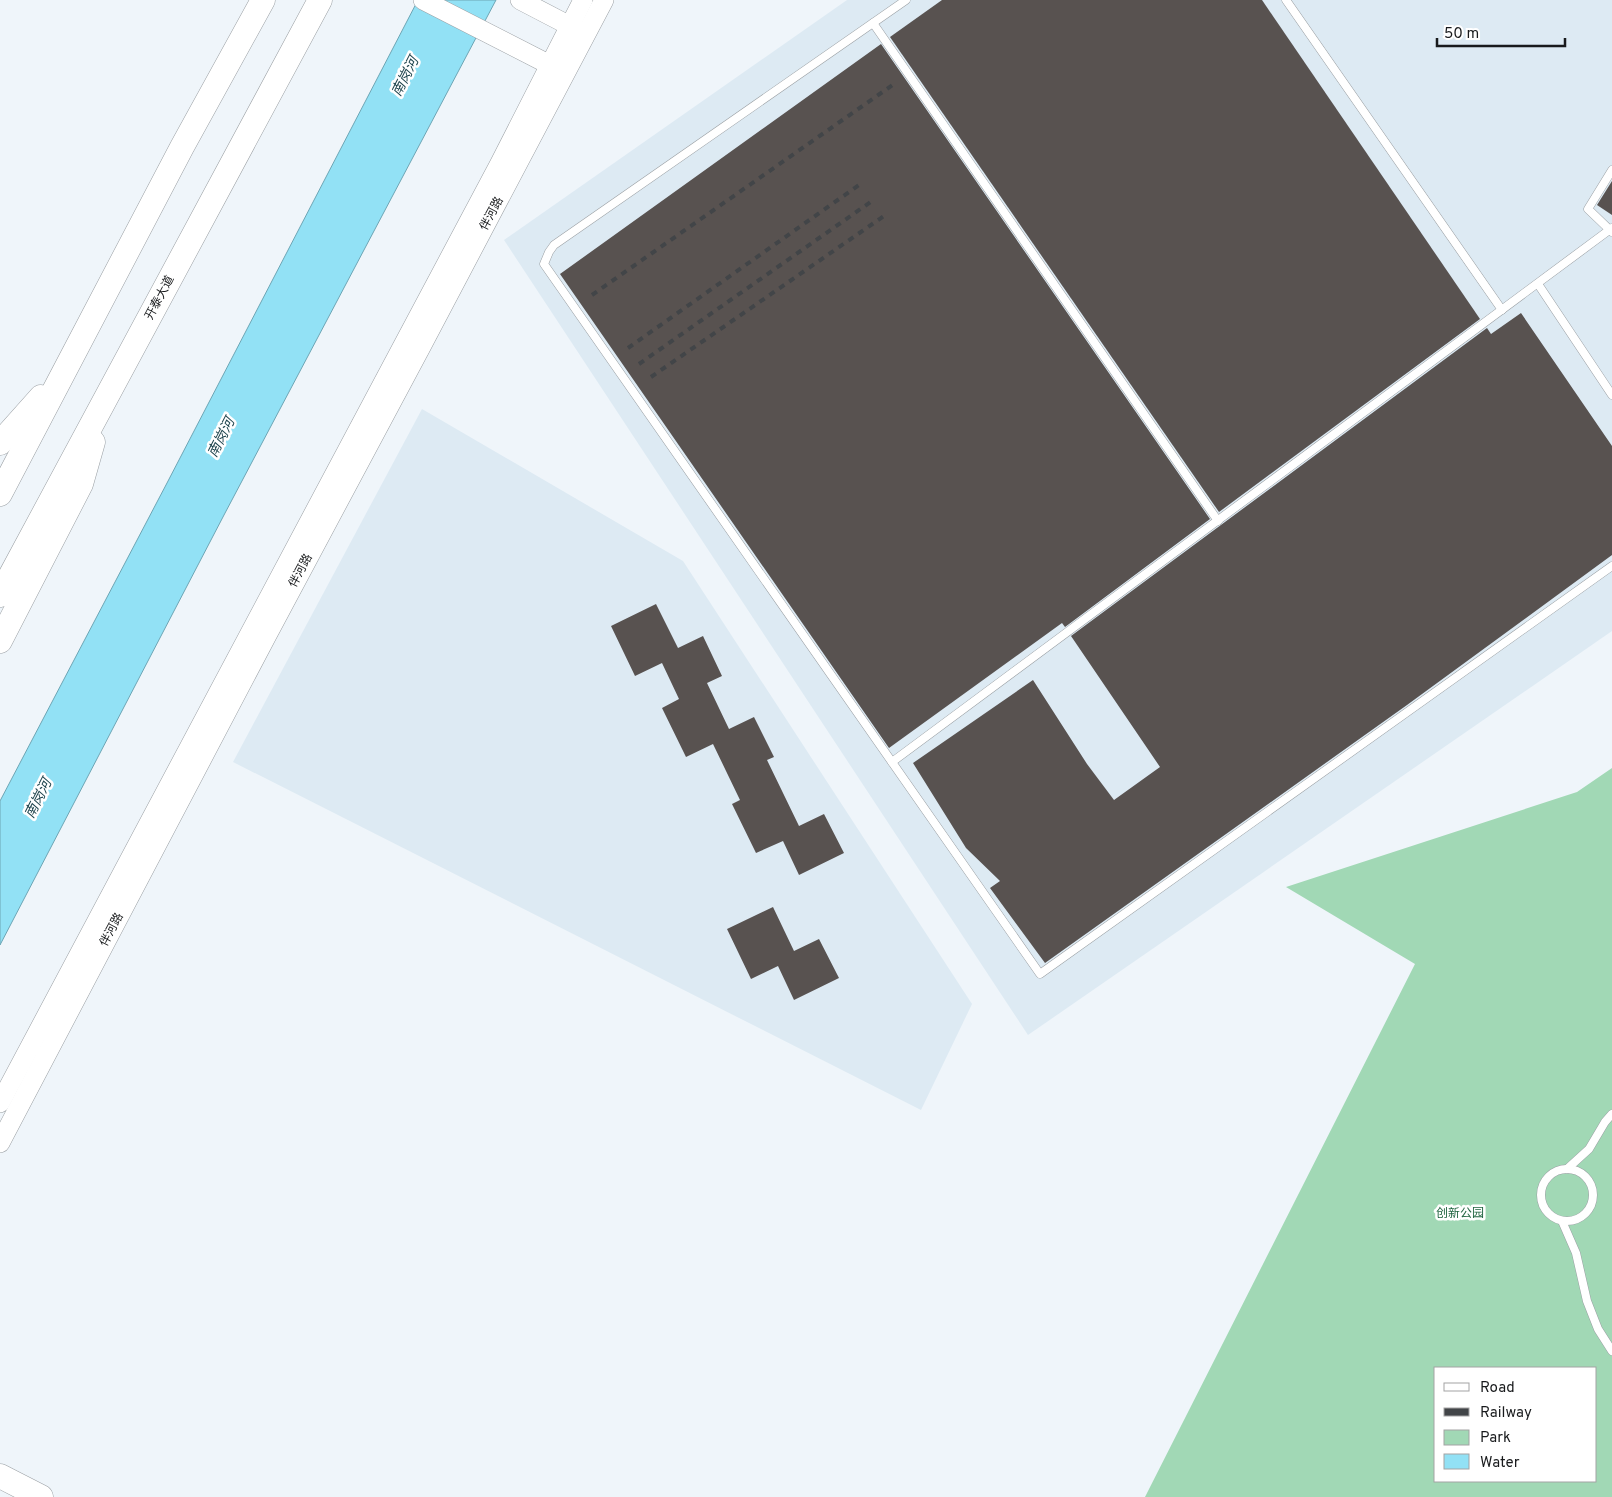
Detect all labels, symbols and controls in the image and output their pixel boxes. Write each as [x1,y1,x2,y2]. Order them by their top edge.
scale bar [1437,15,1564,47]
text: 50 m [1444,25,1479,44]
water label: 南岗河 [389,52,424,100]
street label: 伴河路 [476,194,508,234]
street label: 开泰大道 [142,273,178,323]
water label: 南岗河 [205,413,240,461]
street label: 伴河路 [285,551,317,591]
water label: 南岗河 [22,774,57,822]
street label: 伴河路 [96,910,128,950]
park label: 创新公园 [1436,1206,1484,1222]
legend [1434,1367,1597,1482]
text: Road [1480,1379,1515,1398]
text: Railway [1480,1404,1532,1423]
text: Park [1480,1429,1511,1448]
text: Water [1480,1454,1520,1473]

